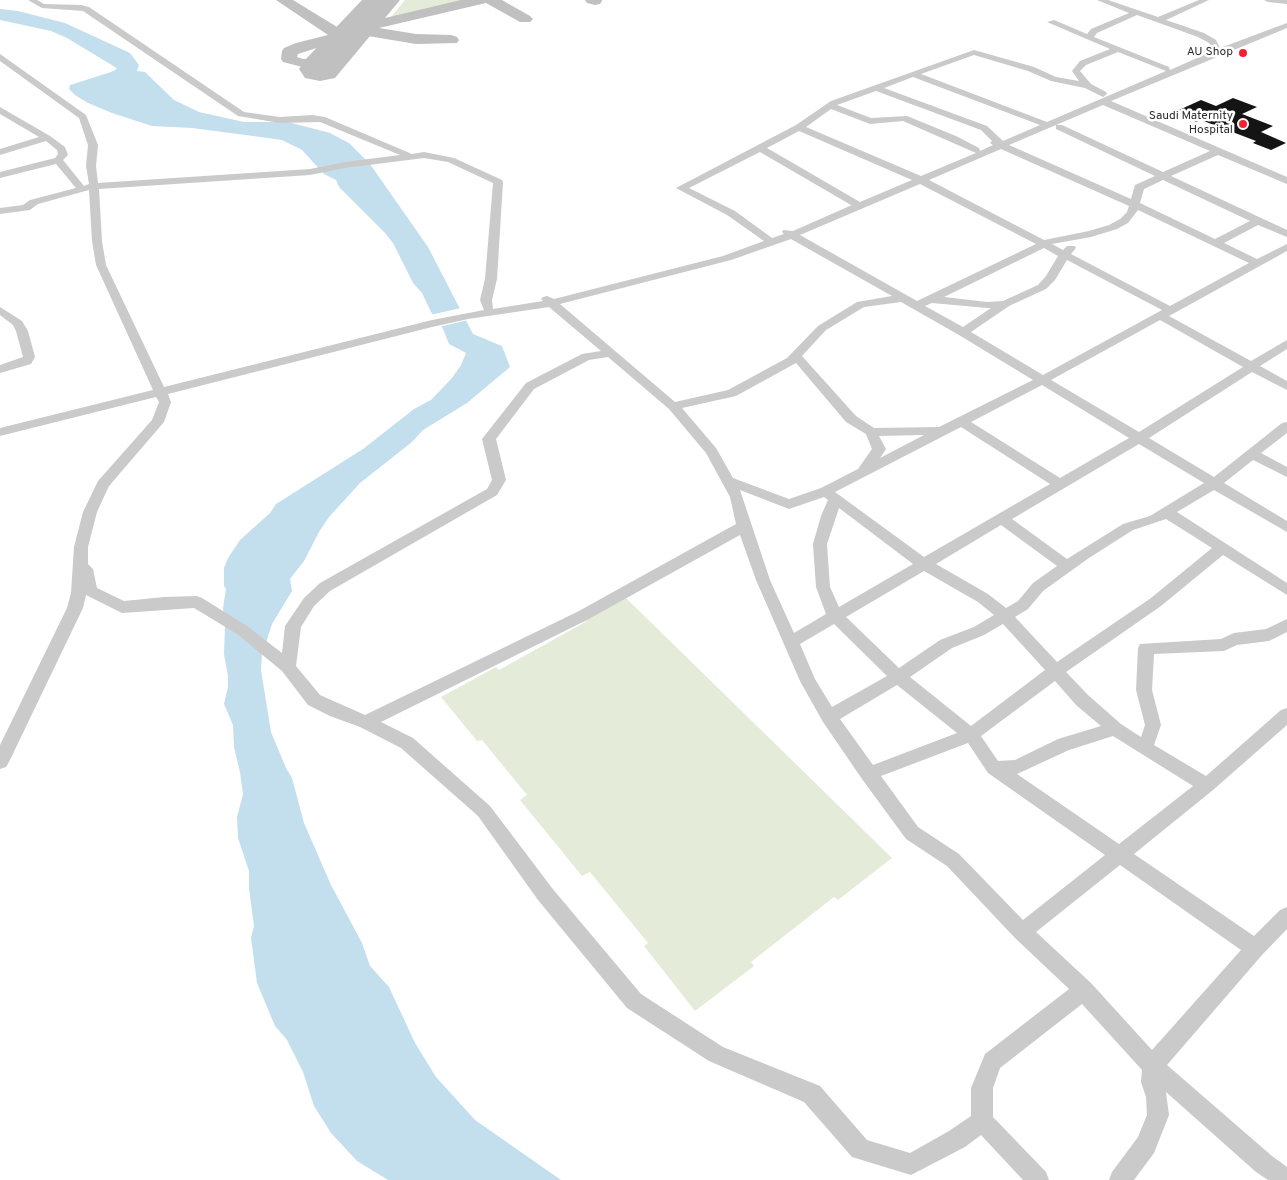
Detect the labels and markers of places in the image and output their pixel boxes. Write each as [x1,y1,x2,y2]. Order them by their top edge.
place label: AU Shop [1187,46,1233,60]
marker: AU Shop [1237,47,1249,59]
place label: Saudi Maternity Hospital [1149,110,1233,138]
marker: Saudi Maternity Hospital [1237,118,1249,130]

